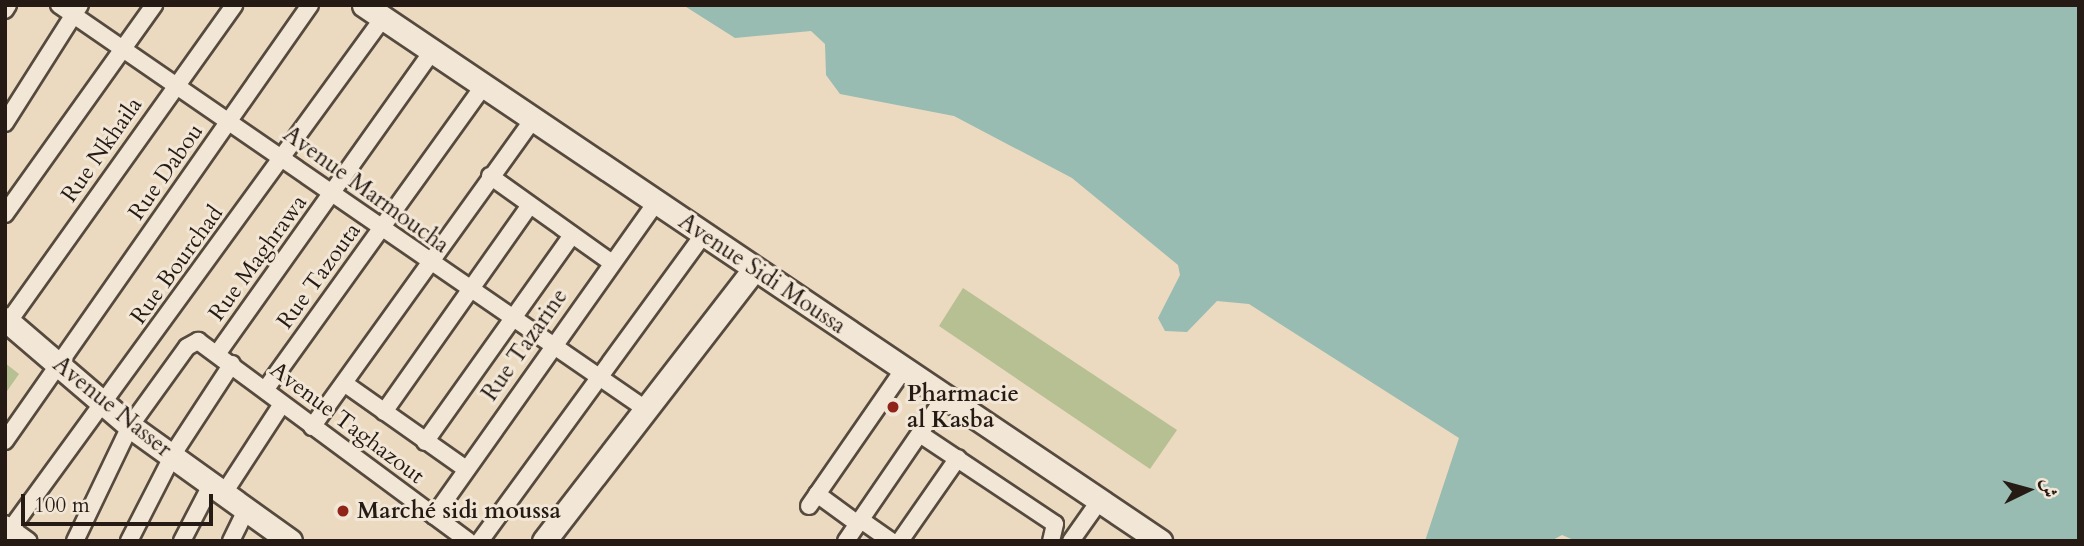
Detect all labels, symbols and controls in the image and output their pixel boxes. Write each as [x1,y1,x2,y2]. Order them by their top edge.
street label: Rue Nkhaila [56,92,148,208]
street label: Rue Dabou [123,119,209,225]
street label: Avenue Marmoucha [278,121,454,259]
street label: Rue Maghrawa [203,190,313,326]
street label: Rue Bourchad [125,200,229,330]
street label: Avenue Sidi Moussa [673,208,851,340]
street label: Rue Tazouta [271,218,367,334]
street label: Rue Tazarine [476,284,574,406]
street label: Avenue Nasser [47,351,177,463]
street label: Avenue Taghazout [265,356,429,490]
place label: Pharmacie al Kasba [907,380,1019,434]
marker: Pharmacie al Kasba [885,399,901,415]
north arrow [1993,455,2063,525]
text: ش [2035,478,2063,499]
scale bar [24,480,217,524]
text: 100 m [34,491,90,520]
place label: Marché sidi moussa [357,497,561,525]
marker: Marché sidi moussa [335,503,351,519]

